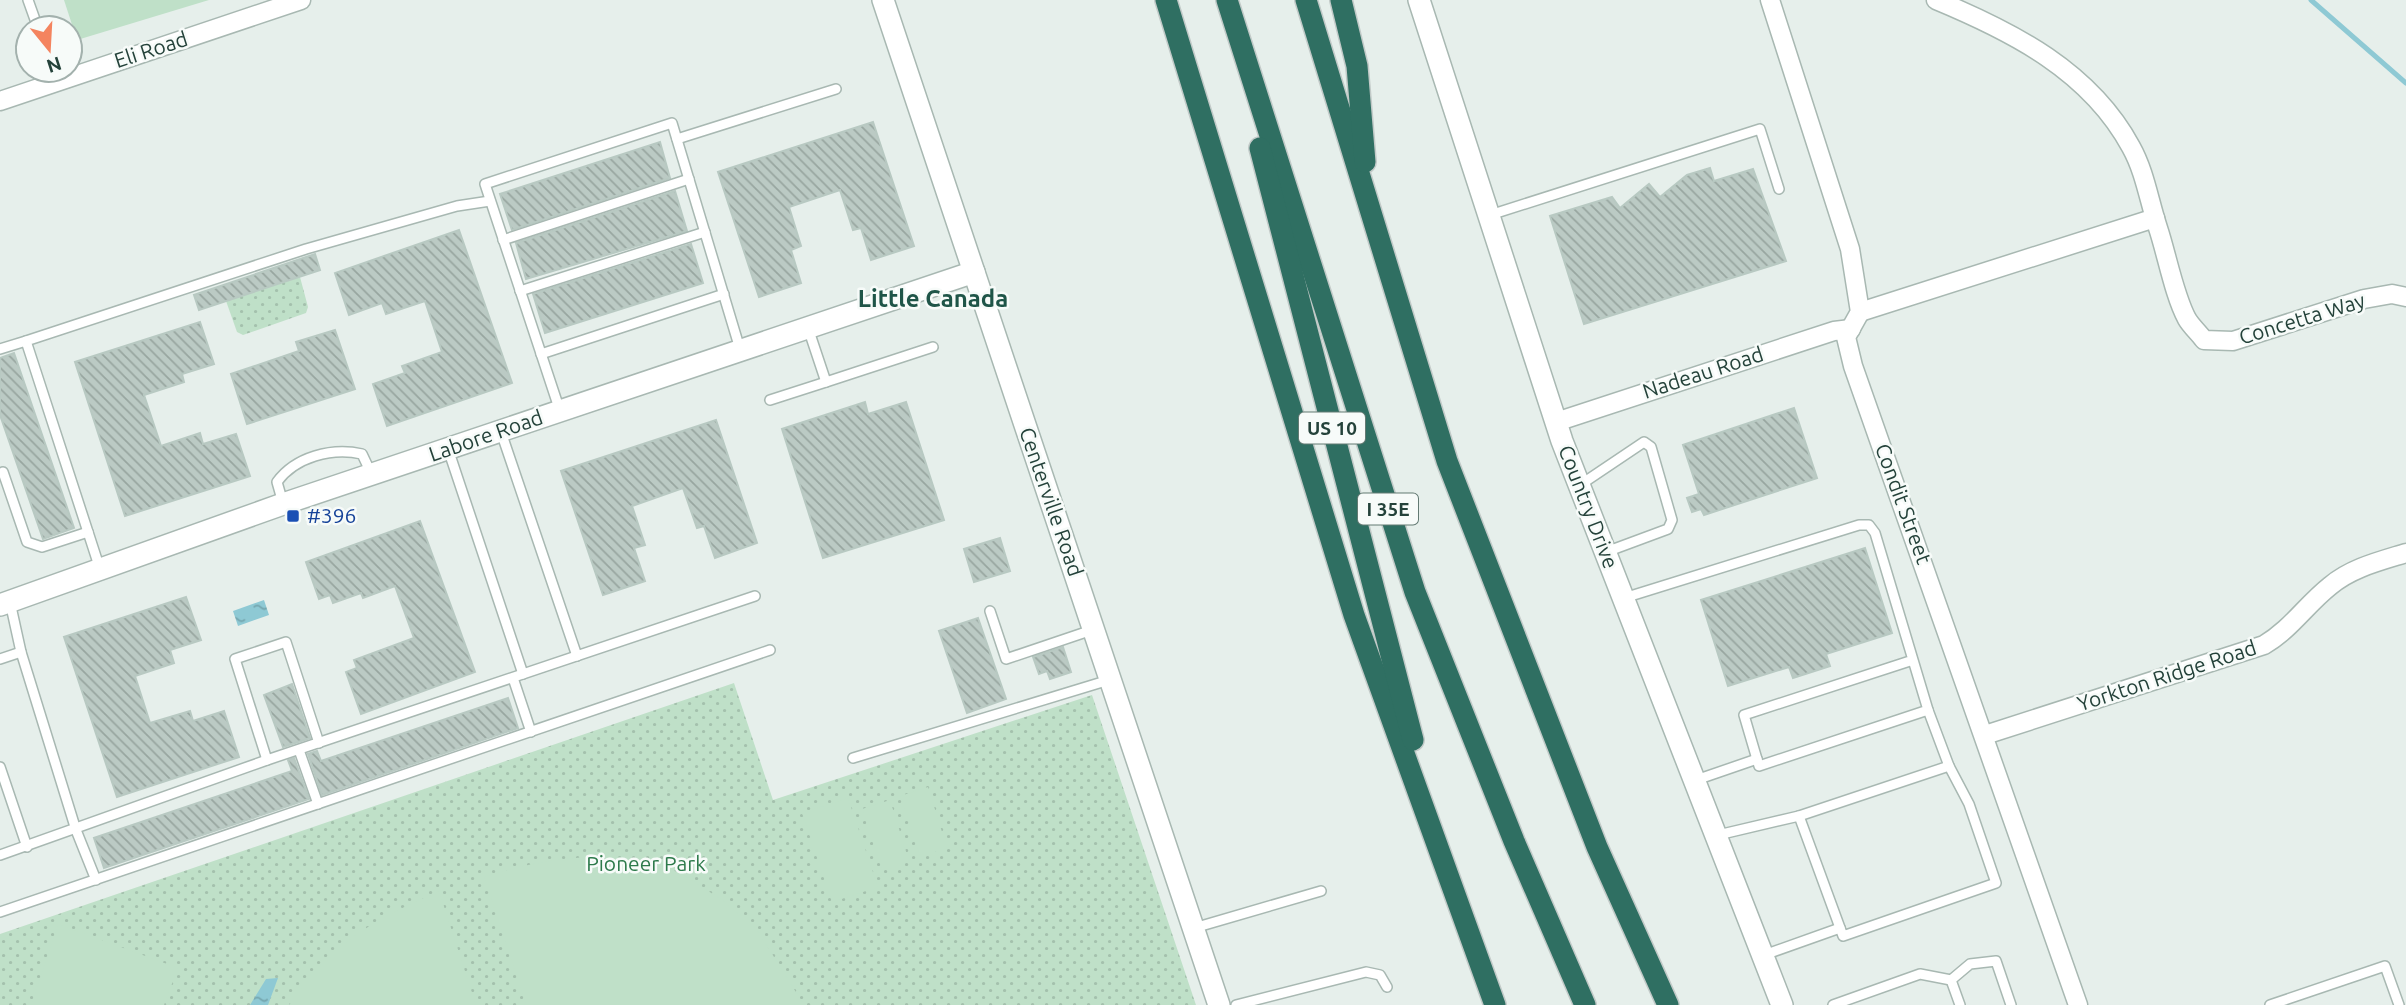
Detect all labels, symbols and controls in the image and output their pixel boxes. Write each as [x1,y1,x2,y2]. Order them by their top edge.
north arrow [14,14,84,84]
street label: Eli Road [111,26,190,72]
text: N [44,53,64,78]
district label: Little Canada [858,285,1008,312]
street label: Concetta Way [2236,288,2368,349]
street label: Nadeau Road [1639,341,1766,403]
street label: Labore Road [426,404,546,466]
road number: US 10 [1299,412,1365,444]
street label: Centerville Road [1015,424,1089,579]
street label: Condit Street [1871,440,1937,567]
street label: Country Drive [1554,441,1623,572]
road number: I 35E [1358,494,1418,524]
place label: #396 [307,503,356,527]
marker: #396 [285,508,301,524]
street label: Yorkton Ridge Road [2074,635,2259,715]
park label: Pioneer Park [586,851,706,875]

